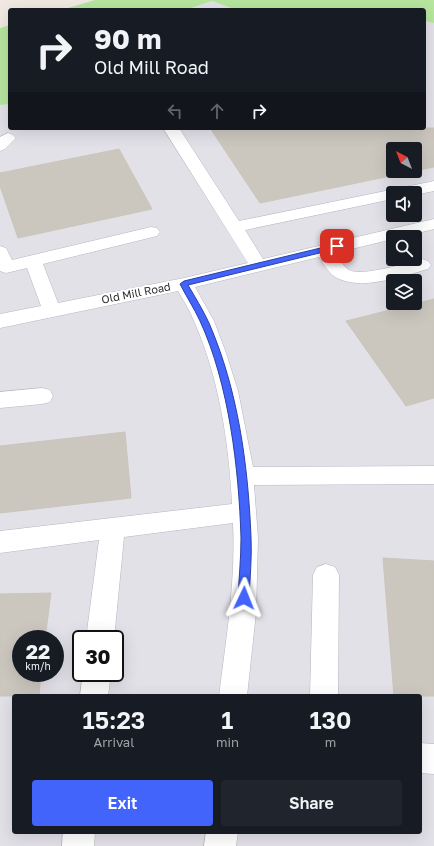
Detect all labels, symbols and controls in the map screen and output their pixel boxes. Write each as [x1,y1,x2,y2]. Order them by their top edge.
text: 90 m [94,22,161,55]
icon: right [28,24,80,76]
text: Old Mill Road [94,56,209,78]
icon: left [164,100,186,122]
icon: ahead [206,100,228,122]
icon: right [248,100,270,122]
north arrow [386,142,422,178]
map controls [386,142,422,310]
button: sound [386,186,422,222]
pin [320,229,354,263]
button: search [386,230,422,266]
icon: arrive [326,235,348,257]
button: layers [386,274,422,310]
street label: Old Mill Road [100,279,172,306]
position arrow [223,577,265,619]
speed limit sign: 30 [72,630,124,682]
text: 22 [26,639,50,663]
text: km/h [25,660,51,672]
text: 15:23 [83,705,145,734]
text: 1 [221,705,233,734]
text: 130 [309,705,351,734]
text: Arrival [94,734,134,750]
text: min [216,734,239,750]
text: m [325,734,336,750]
button: Exit [32,780,213,826]
button: Share [221,780,402,826]

